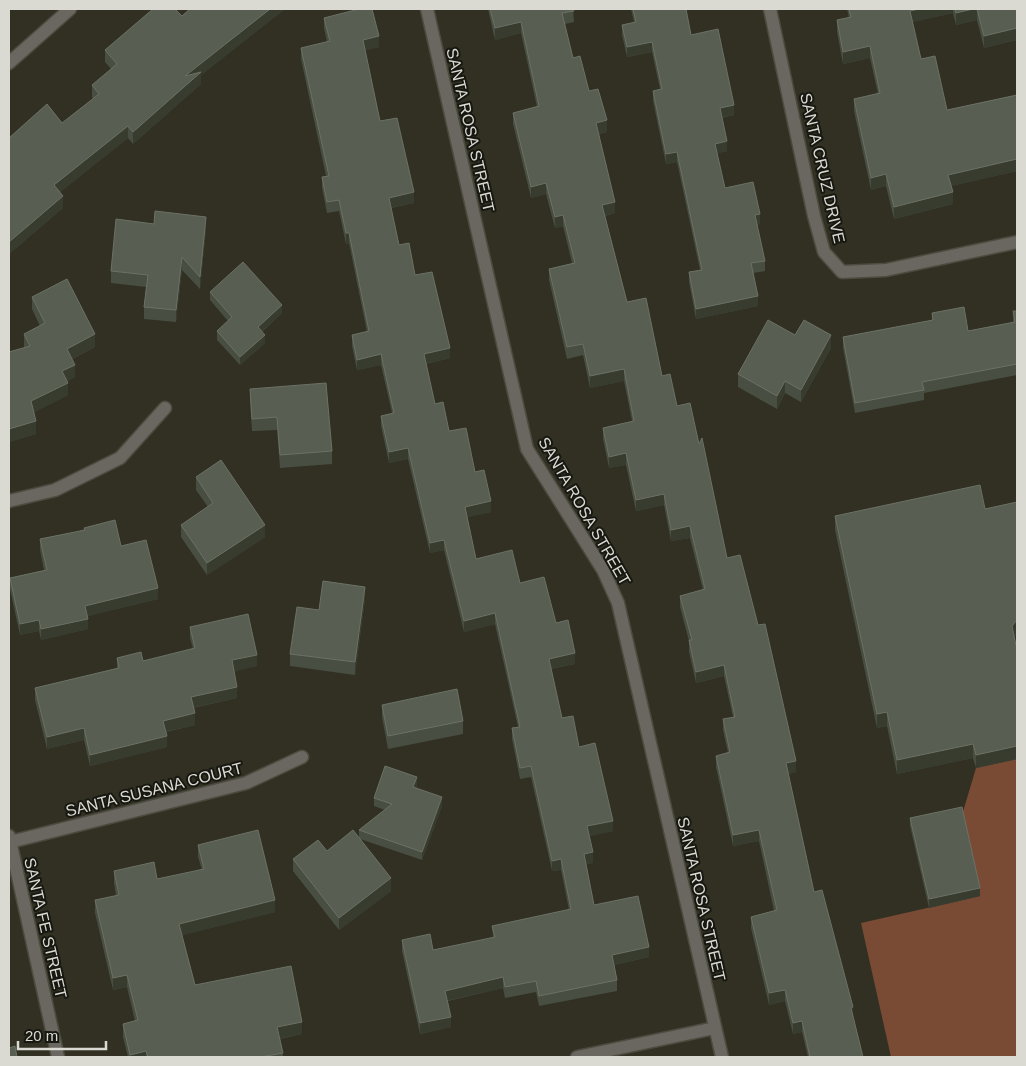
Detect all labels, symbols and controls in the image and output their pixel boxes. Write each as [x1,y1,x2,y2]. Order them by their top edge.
street label: SANTA ROSA STREET [443,46,498,214]
street label: SANTA CRUZ DRIVE [797,91,848,245]
street label: SANTA ROSA STREET [535,434,634,588]
street label: SANTA SUSANA COURT [64,759,245,820]
street label: SANTA ROSA STREET [674,815,729,983]
street label: SANTA FE STREET [21,856,70,1000]
scale bar [18,1018,105,1050]
text: 20 m [25,1027,58,1044]

